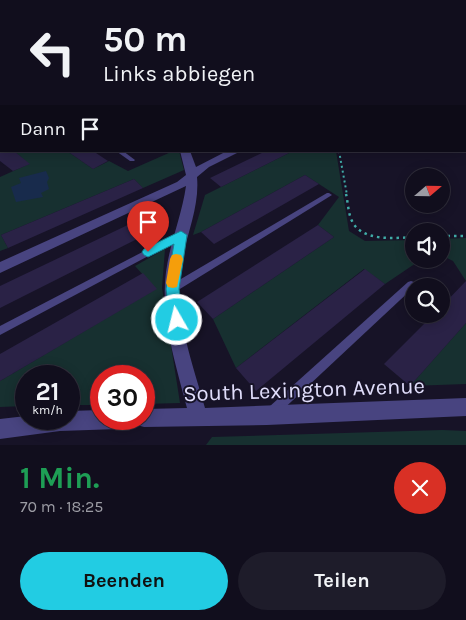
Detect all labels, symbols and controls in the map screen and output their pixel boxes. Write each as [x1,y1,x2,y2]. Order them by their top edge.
text: 50 m [103,19,188,60]
icon: left [20,20,85,85]
text: Links abbiegen [103,61,255,87]
icon: arrive [76,115,104,143]
text: Dann [20,118,66,140]
north arrow [405,168,450,212]
map controls [405,168,450,323]
pin [127,201,169,252]
icon: arrive [134,208,162,236]
button: sound [405,223,450,268]
button: search [405,278,450,323]
position arrow [150,293,202,345]
speed limit sign: 30 [90,365,155,430]
street label: South Lexington Avenue [183,373,425,407]
text: 21 [35,377,60,406]
text: km/h [32,403,63,417]
text: 1 Min. [20,460,100,496]
button: close [394,462,446,514]
text: 70 m · 18:25 [20,497,103,516]
button: Beenden [20,552,228,610]
button: Teilen [238,552,446,610]

